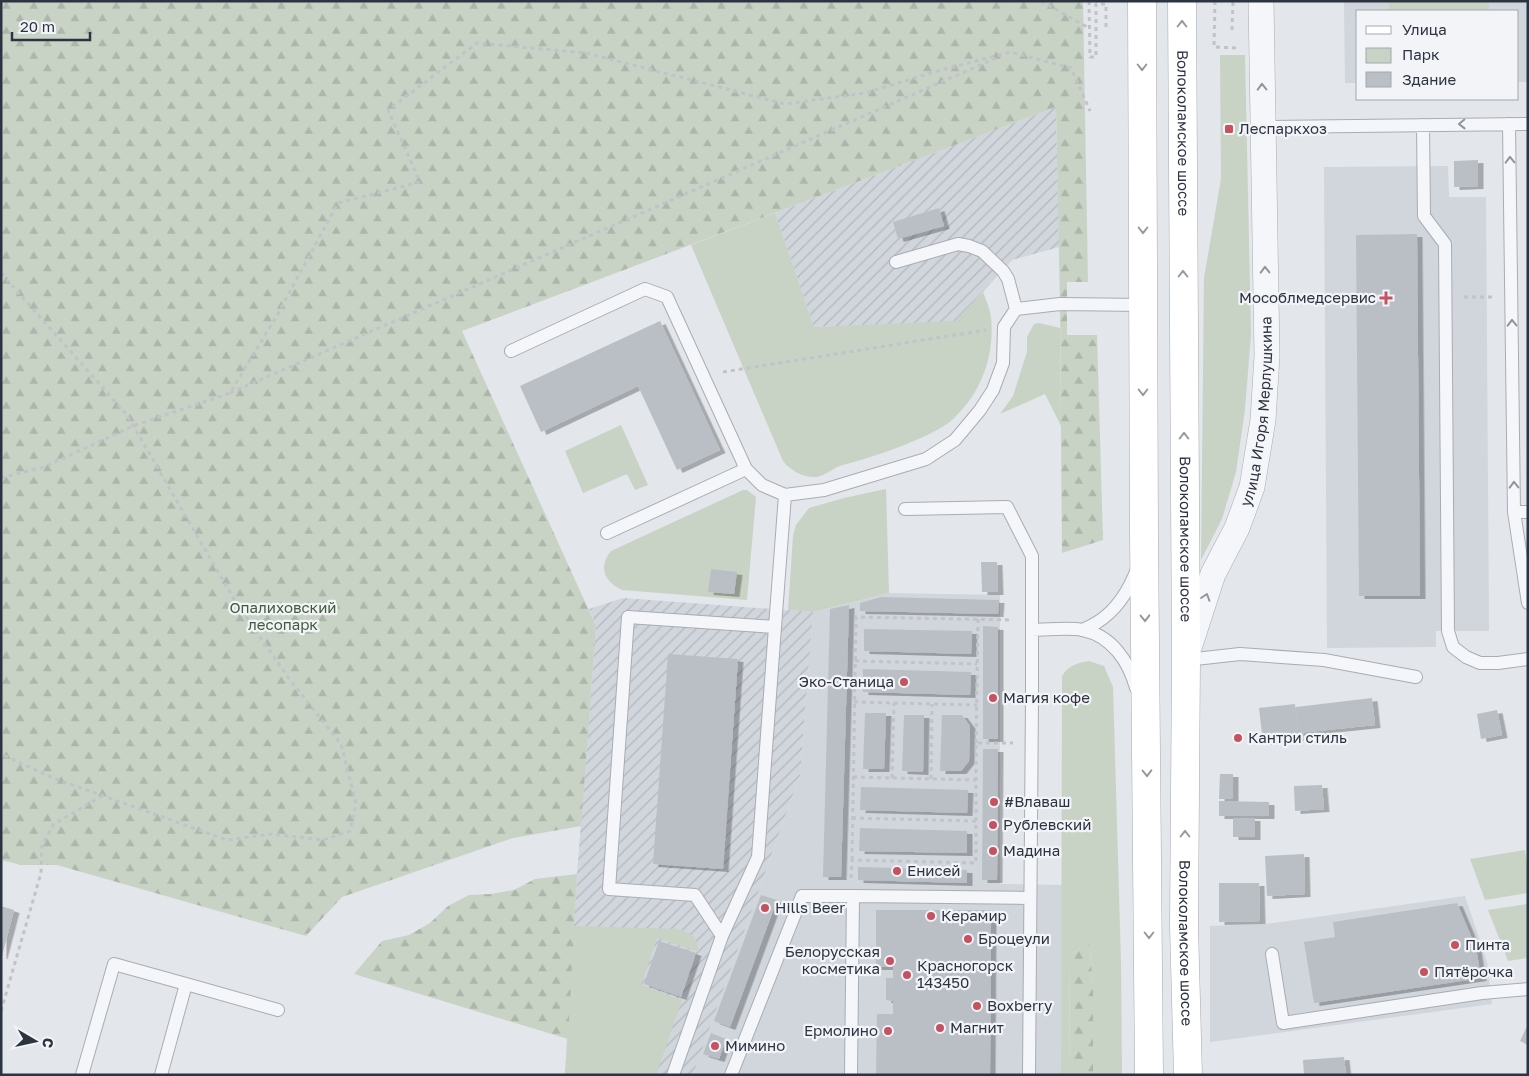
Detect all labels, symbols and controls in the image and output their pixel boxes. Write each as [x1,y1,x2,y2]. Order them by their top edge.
scale bar [12,10,90,42]
legend [1356,10,1519,100]
text: 20 m [20,17,55,35]
one-way arrow [1177,19,1187,27]
text: Улица [1402,20,1447,38]
text: Парк [1402,45,1440,63]
street label: Волоколамское шоссе [1174,50,1193,216]
one-way arrow [1137,64,1147,72]
text: Здание [1402,70,1456,88]
one-way arrow [1257,83,1268,91]
place label: Леспаркхоз [1239,119,1327,137]
one-way arrow [1457,119,1465,129]
marker: Леспаркхоз [1223,123,1235,135]
one-way arrow [1505,156,1515,164]
one-way arrow [1138,226,1148,234]
one-way arrow [1260,266,1270,274]
one-way arrow [1178,269,1188,277]
place label: Мособлмедсервис [1239,288,1376,306]
marker: Мособлмедсервис [1380,292,1392,304]
street label: улица Игоря Мерлушкина [1236,316,1275,509]
one-way arrow [1507,319,1517,326]
one-way arrow [1138,389,1148,397]
one-way arrow [1179,432,1189,440]
street label: Волоколамское шоссе [1177,456,1196,622]
one-way arrow [1508,481,1519,489]
one-way arrow [1200,593,1210,601]
park label: Опалиховский лесопарк [229,598,337,633]
one-way arrow [1140,615,1150,623]
place label: Эко-Станица [799,672,894,690]
marker: Эко-Станица [898,676,910,688]
place label: Магия кофе [1003,688,1090,706]
marker: Магия кофе [987,692,999,704]
place label: Кантри стиль [1248,728,1347,746]
marker: Кантри стиль [1232,732,1244,744]
one-way arrow [1142,770,1152,777]
place label: #Влаваш [1004,792,1070,810]
marker: #Влаваш [988,796,1000,808]
place label: Рублевский [1003,815,1091,833]
marker: Рублевский [987,819,999,831]
one-way arrow [1180,829,1190,837]
place label: Мадина [1003,841,1060,859]
marker: Мадина [987,845,999,857]
street label: Волоколамское шоссе [1176,860,1197,1027]
place label: Енисей [907,861,960,879]
marker: Енисей [891,865,903,877]
place label: Hills Beer [775,898,845,916]
marker: Hills Beer [759,902,771,914]
place label: Керамир [941,906,1007,924]
marker: Керамир [925,910,937,922]
place label: Броцеули [978,929,1050,947]
one-way arrow [1144,932,1154,940]
marker: Броцеули [962,933,974,945]
place label: Пинта [1465,935,1510,953]
marker: Пинта [1449,939,1461,951]
place label: Белорусская косметика [785,942,880,977]
marker: Белорусская косметика [884,955,896,967]
place label: Красногорск 143450 [917,956,1014,991]
place label: Пятёрочка [1434,962,1513,980]
marker: Пятёрочка [1418,966,1430,978]
marker: Красногорск 143450 [901,969,913,981]
place label: Boxberry [987,996,1053,1014]
marker: Boxberry [971,1000,983,1012]
north arrow [10,1016,60,1066]
place label: Магнит [950,1018,1005,1036]
place label: Ермолино [804,1021,878,1039]
marker: Магнит [934,1022,946,1034]
marker: Ермолино [882,1025,894,1037]
place label: Мимино [725,1036,785,1054]
text: С [39,1037,58,1049]
marker: Мимино [709,1040,721,1052]

